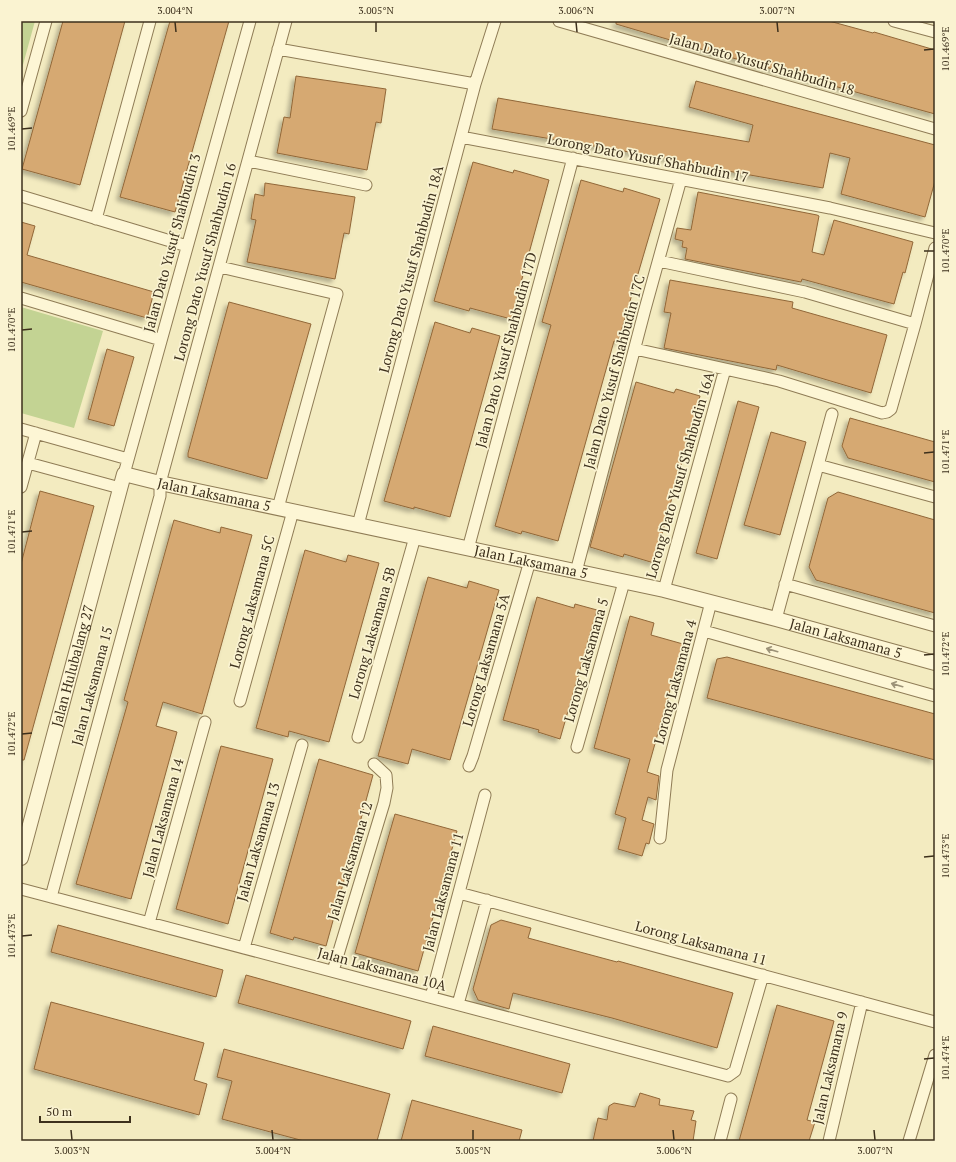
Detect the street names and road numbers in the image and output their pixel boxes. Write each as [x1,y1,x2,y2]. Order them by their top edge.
street label: Jalan Dato Yusuf Shahbudin 18 [667,28,857,99]
street label: Lorong Dato Yusuf Shahbudin 17 [546,129,750,186]
street label: Jalan Dato Yusuf Shahbudin 3 [139,151,205,334]
street label: Lorong Dato Yusuf Shahbudin 16 [169,160,240,363]
street label: Lorong Dato Yusuf Shahbudin 18A [374,163,448,375]
street label: Jalan Dato Yusuf Shahbudin 17D [470,250,541,450]
street label: Jalan Dato Yusuf Shahbudin 17C [578,273,649,471]
street label: Lorong Dato Yusuf Shahbudin 16A [641,369,718,580]
street label: Jalan Laksamana 5 [155,473,273,515]
street label: Lorong Laksamana 5C [225,533,278,671]
street label: Jalan Laksamana 5 [473,540,590,583]
street label: Lorong Laksamana 5B [344,565,400,701]
street label: Lorong Laksamana 5A [457,591,514,729]
street label: Lorong Laksamana 5 [559,596,612,724]
street label: Jalan Hulubalang 27 [47,603,98,729]
street label: Jalan Laksamana 5 [788,613,904,662]
street label: Lorong Laksamana 4 [649,617,700,746]
street label: Jalan Laksamana 15 [66,624,117,748]
street label: Jalan Laksamana 14 [137,756,188,880]
street label: Jalan Laksamana 13 [231,780,284,904]
street label: Jalan Laksamana 12 [322,799,377,922]
street label: Jalan Laksamana 11 [417,830,468,954]
street label: Lorong Laksamana 11 [633,916,769,969]
street label: Jalan Laksamana 10A [316,942,449,995]
street label: Jalan Laksamana 9 [807,1010,852,1126]

